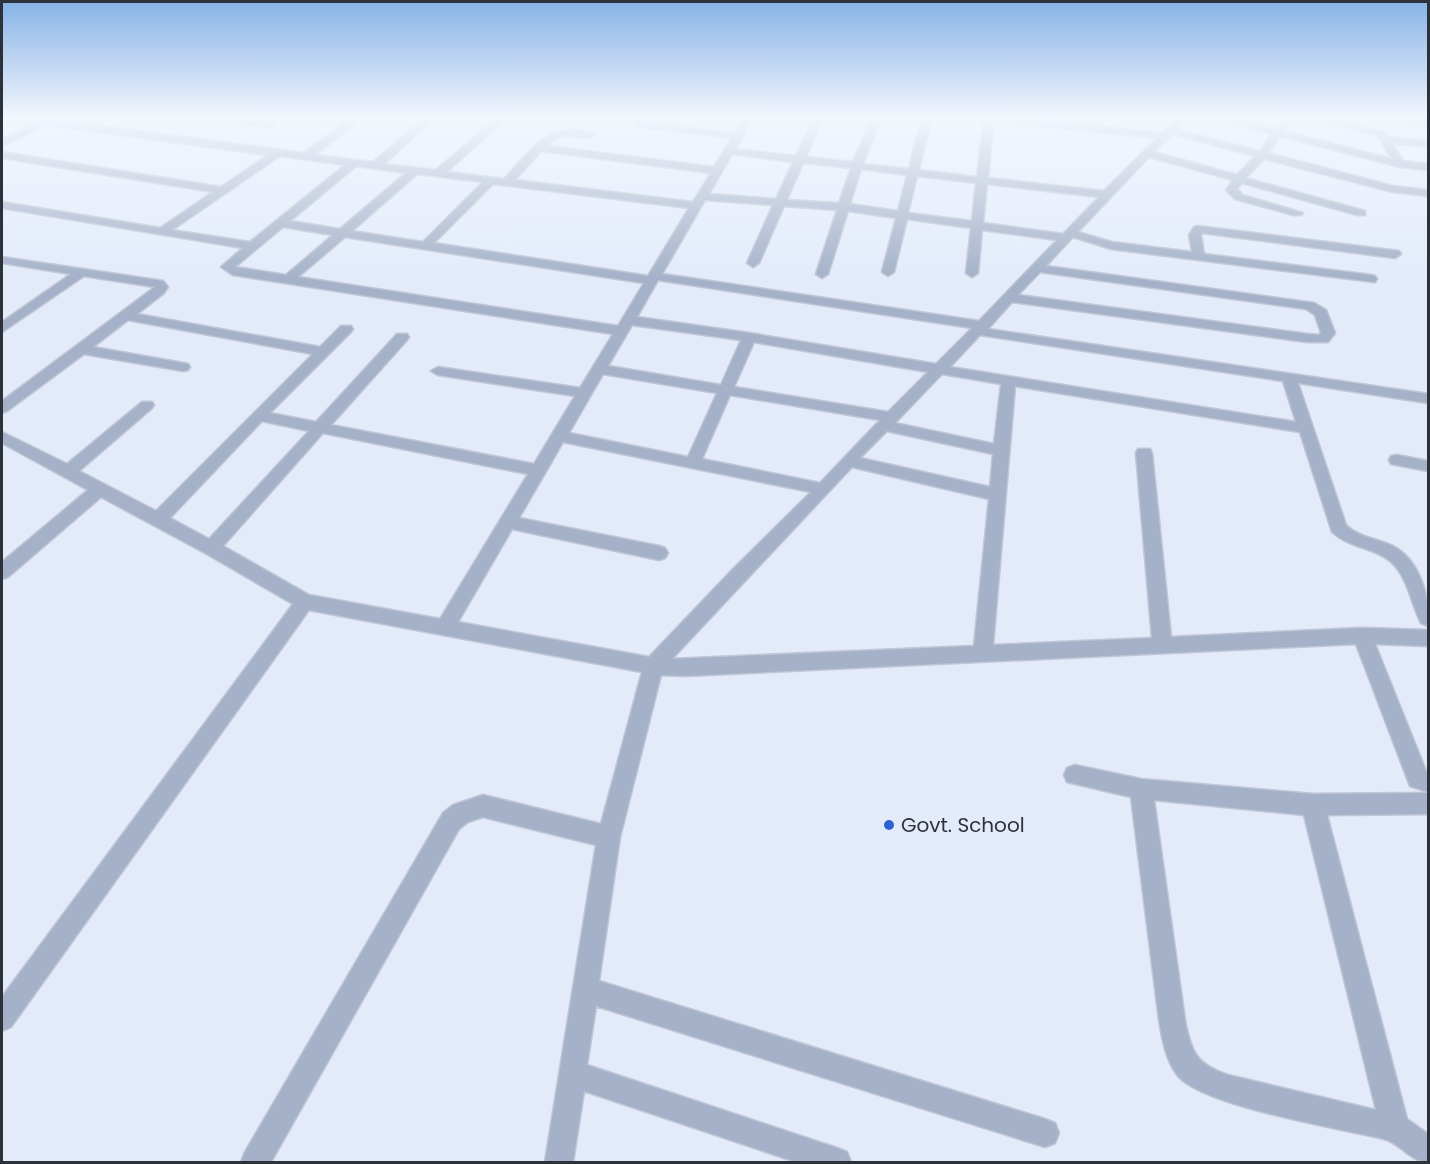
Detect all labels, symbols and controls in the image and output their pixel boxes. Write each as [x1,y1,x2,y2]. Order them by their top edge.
place label: Govt. School [901,811,1025,839]
marker: Govt. School [882,818,896,832]

